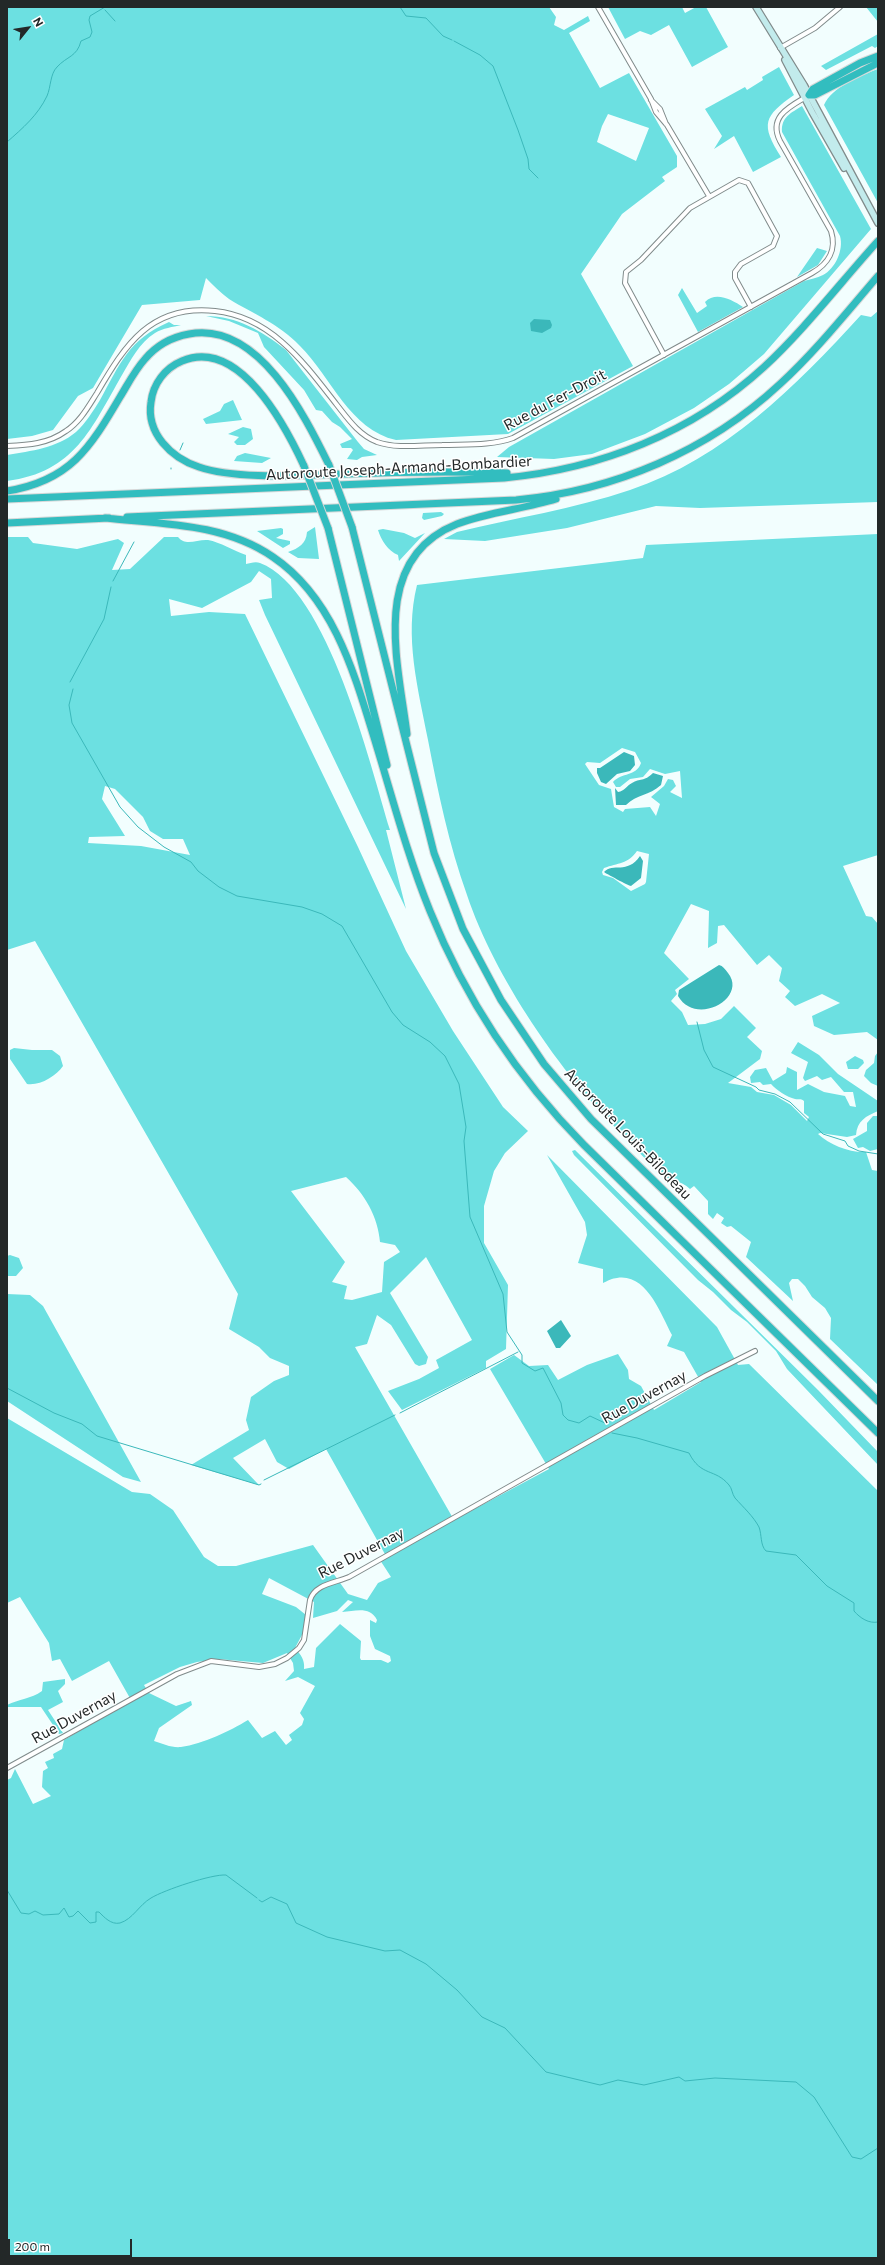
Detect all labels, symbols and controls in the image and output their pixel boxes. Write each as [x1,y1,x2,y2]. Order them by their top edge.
north arrow [8,8,48,48]
text: N [31,15,47,29]
street label: Rue du Fer-Droit [501,365,609,435]
street label: Autoroute Joseph-Armand-Bombardier [266,452,532,484]
street label: Autoroute Louis-Bilodeau [561,1065,695,1203]
street label: Rue Duvernay [599,1366,689,1428]
street label: Rue Duvernay [315,1524,407,1582]
street label: Rue Duvernay [29,1686,119,1748]
scale bar [10,2231,134,2257]
text: 200 m [15,2239,50,2253]

